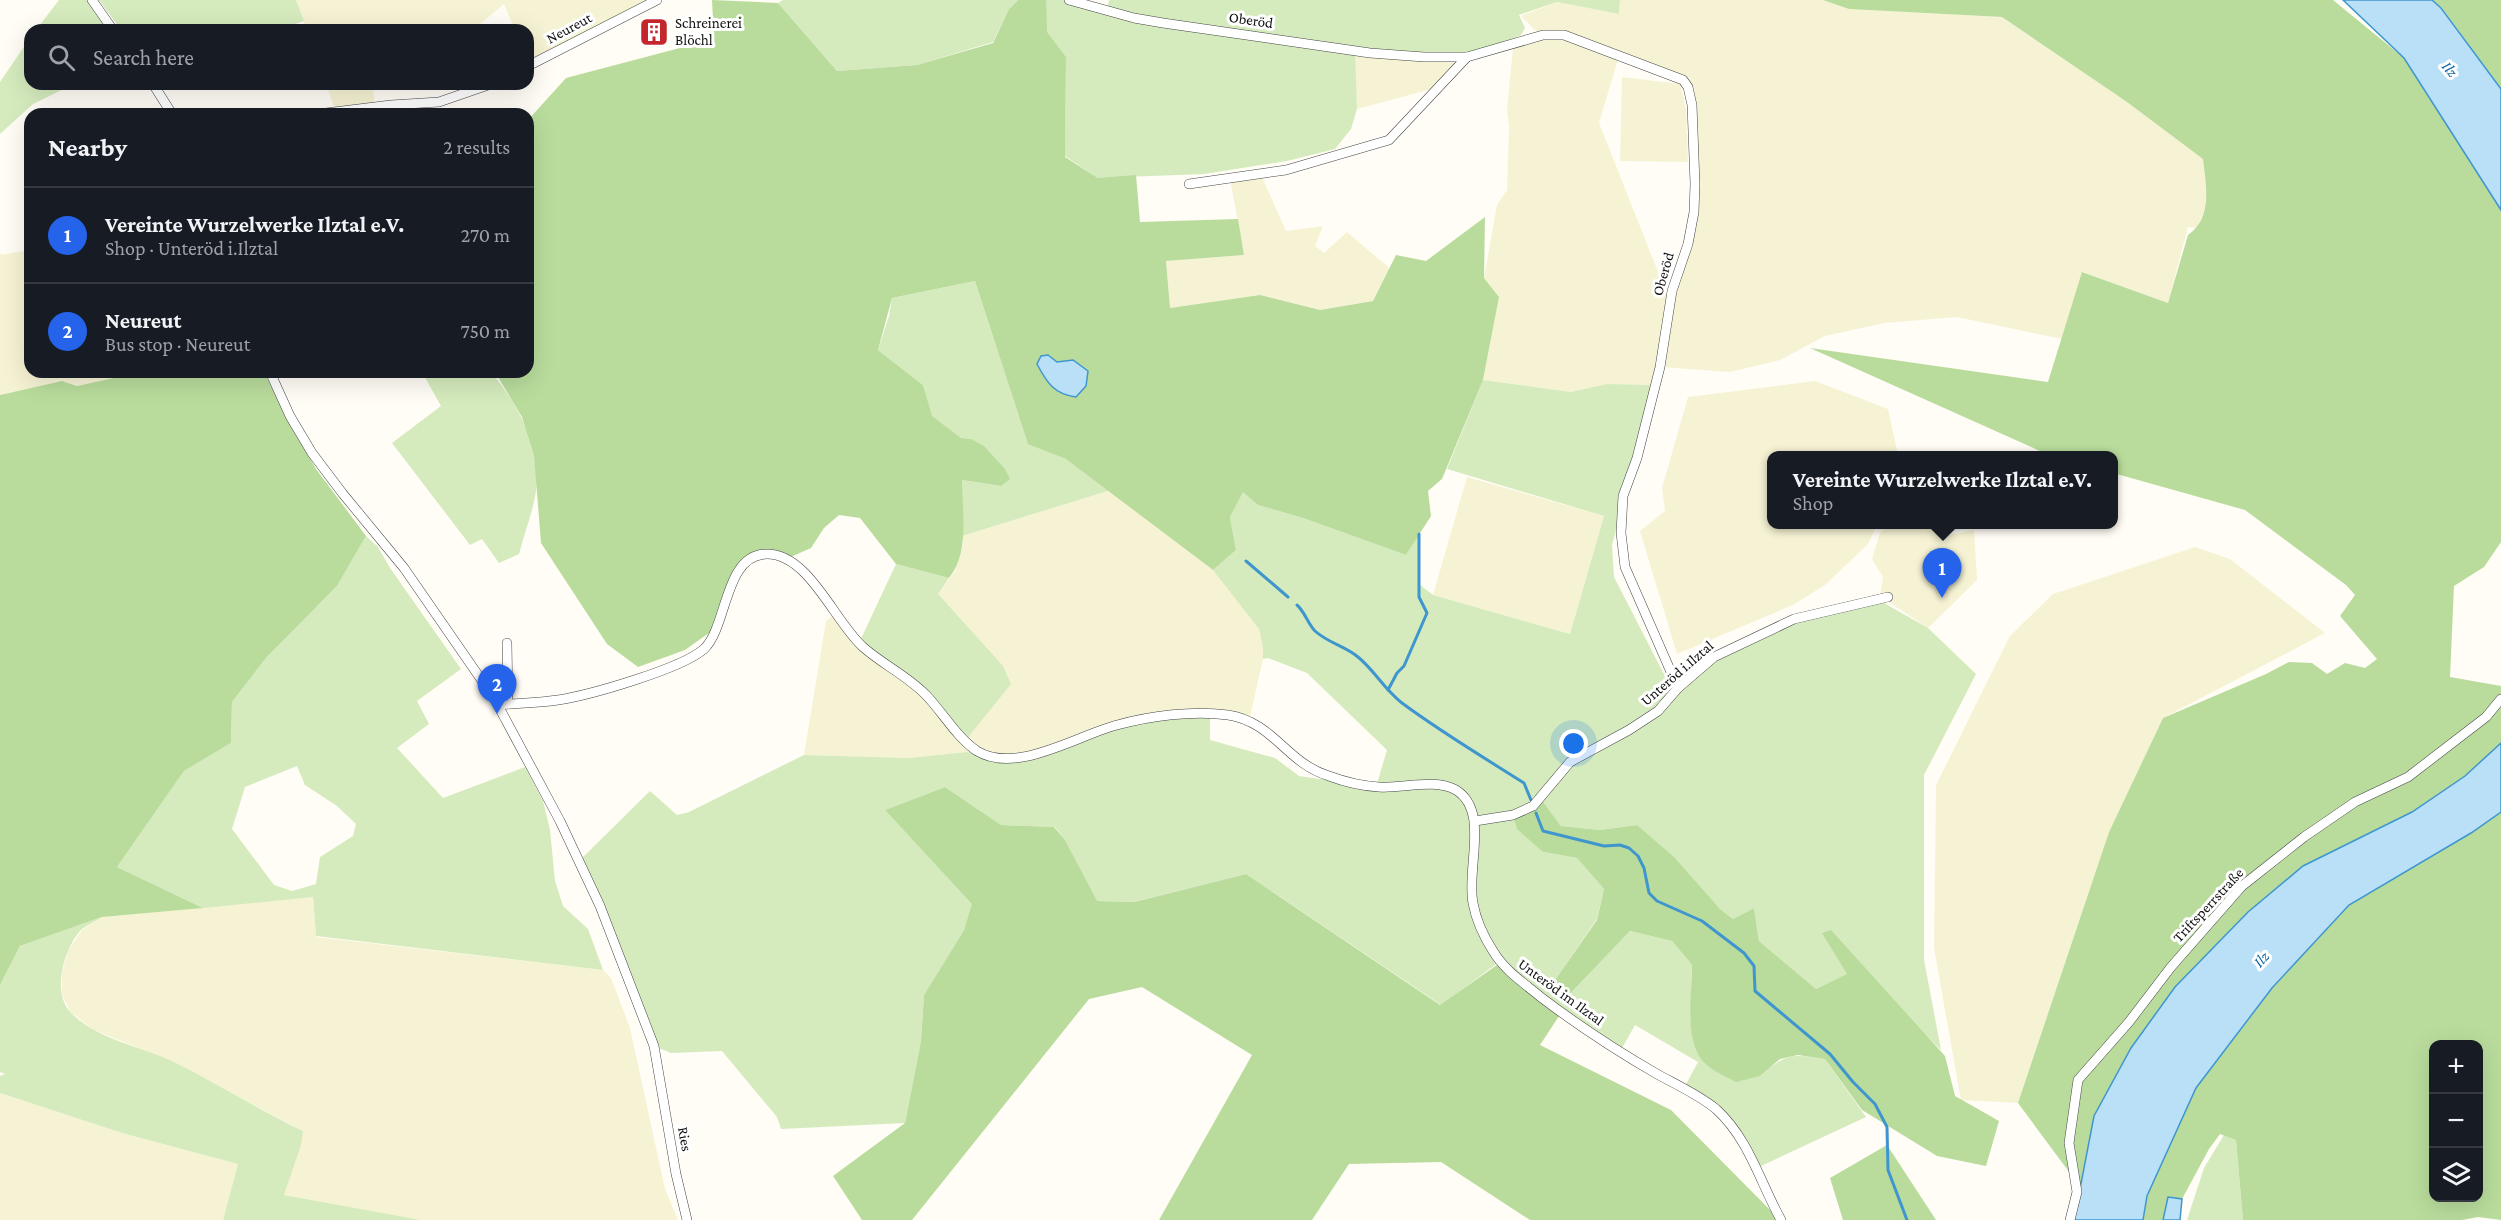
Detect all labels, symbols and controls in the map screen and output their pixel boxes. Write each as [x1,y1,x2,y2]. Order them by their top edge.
street label: Neureut [544,9,595,47]
street label: Oberöd [1228,9,1274,31]
place label: Schreinerei Blöchl [675,15,742,48]
building icon: Schreinerei Blöchl [638,16,670,48]
search box [24,24,534,90]
icon: search [45,41,78,74]
text: Search here [93,45,194,70]
water label: Ilz [2439,58,2462,81]
text: Nearby [48,133,127,162]
text: 2 results [443,136,510,158]
text: Vereinte Wurzelwerke Ilztal e.V. [105,212,404,237]
text: 1 [64,224,71,246]
text: 270 m [461,224,510,246]
text: Shop · Unteröd i.Ilztal [105,237,278,259]
street label: Oberöd [1649,250,1677,298]
text: Neureut [105,308,181,333]
text: 2 [62,320,73,342]
text: 750 m [460,320,510,342]
text: Bus stop · Neureut [105,333,250,355]
popup [1767,451,2118,529]
text: Vereinte Wurzelwerke Ilztal e.V. [1793,467,2092,492]
text: Shop [1793,492,1833,514]
pin: 1 [1922,548,1962,598]
street label: Unteröd i.Ilztal [1638,637,1716,709]
pin: 2 [478,664,516,714]
your location [1559,729,1588,758]
street label: Triftsperrstraße [2170,864,2247,946]
water label: Ilz [2250,947,2273,970]
street label: Unteröd im Ilztal [1515,956,1607,1028]
map controls [2429,1040,2483,1202]
button: + [2429,1040,2483,1094]
button: − [2429,1094,2483,1148]
street label: Ries [675,1125,695,1153]
button: layers [2429,1148,2483,1202]

